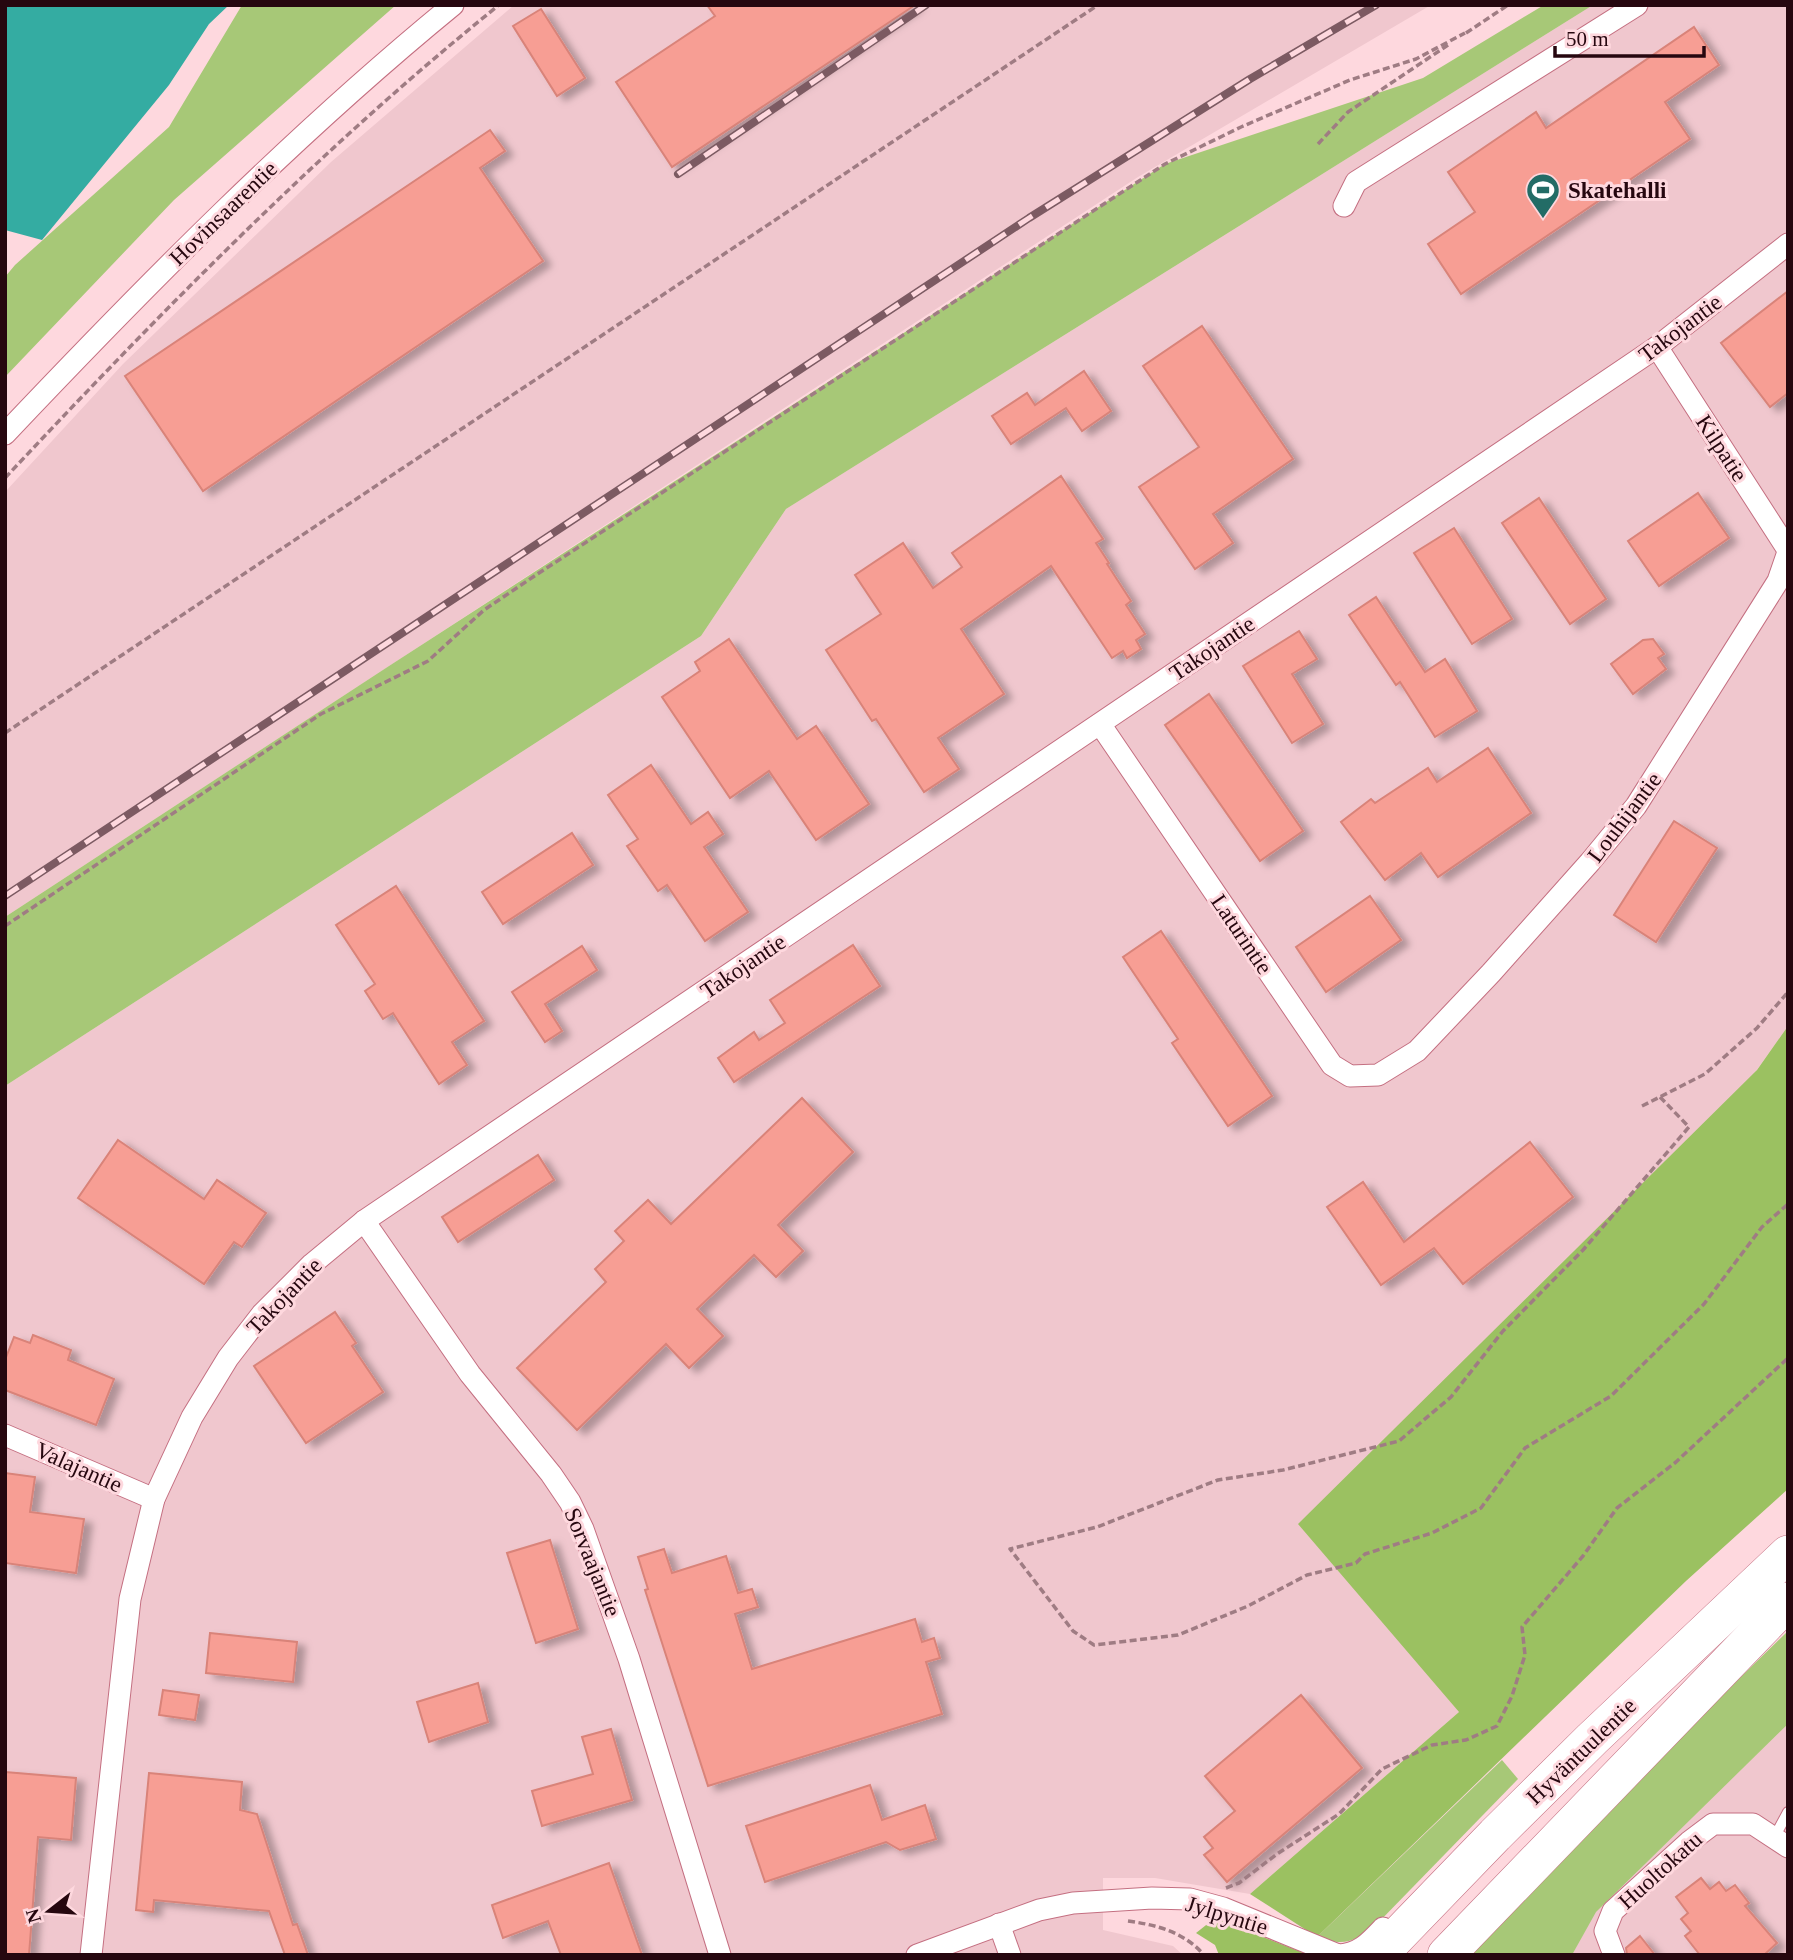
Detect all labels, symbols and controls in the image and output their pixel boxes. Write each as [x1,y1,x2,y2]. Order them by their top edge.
scale bar [1555,14,1704,58]
text: 50 m [1566,27,1609,51]
street label: Hovinsaarentie [165,156,282,271]
sports icon: Skatehalli [1524,171,1562,220]
place label: Skatehalli [1568,178,1667,203]
street label: Takojantie [1634,289,1726,367]
street label: Kilpatie [1691,410,1752,486]
street label: Takojantie [1165,611,1259,686]
street label: Louhijantie [1583,767,1666,867]
street label: Laturintie [1206,890,1277,979]
street label: Takojantie [696,929,790,1004]
street label: Takojantie [242,1253,327,1340]
street label: Valajantie [32,1437,126,1498]
street label: Sorvaajantie [559,1504,626,1620]
street label: Hyväntuulentie [1522,1693,1641,1810]
street label: Huoltokatu [1614,1826,1708,1914]
north arrow [14,1876,84,1946]
street label: Jylpyntie [1183,1891,1271,1940]
text: N [21,1906,45,1925]

